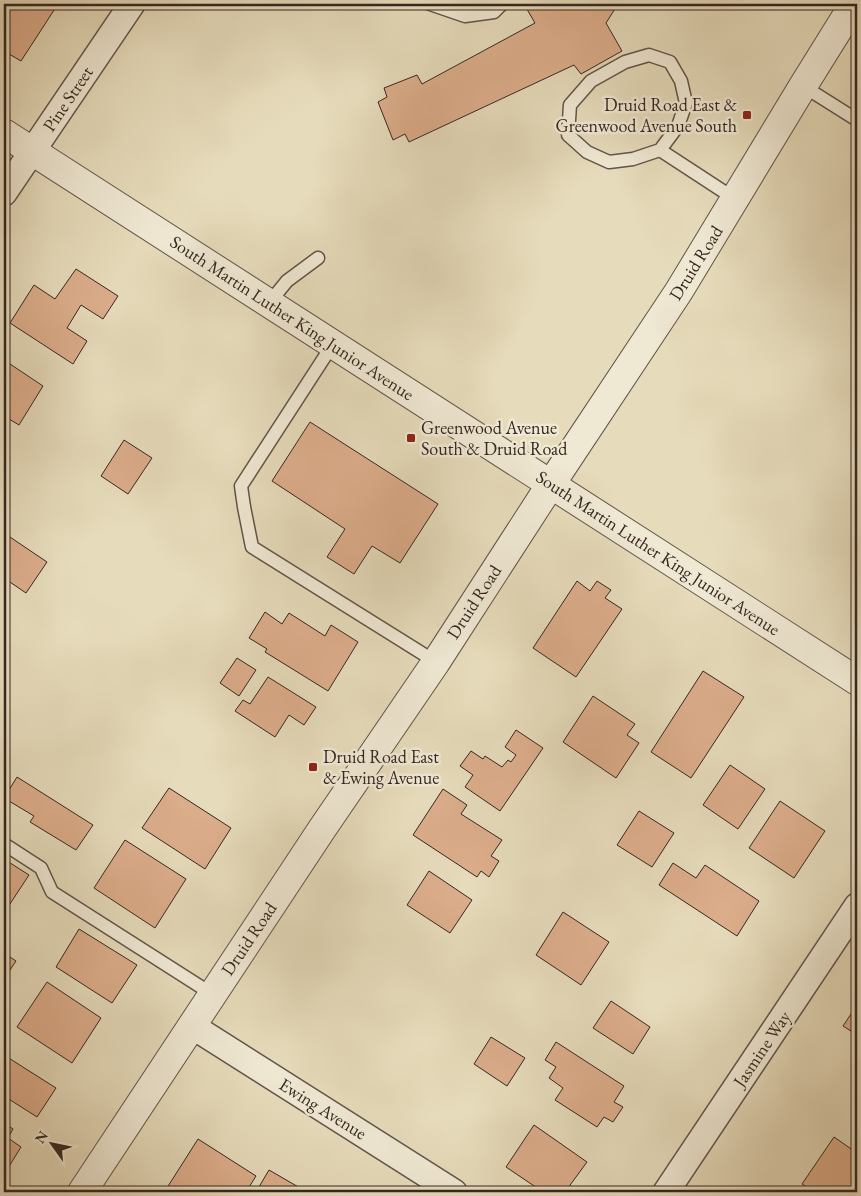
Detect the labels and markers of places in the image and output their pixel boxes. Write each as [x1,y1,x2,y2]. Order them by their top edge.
place label: Druid Road East & Greenwood Avenue South [556,93,737,137]
marker: Druid Road East & Greenwood Avenue South [741,109,753,121]
place label: Greenwood Avenue South & Druid Road [421,416,568,460]
marker: Greenwood Avenue South & Druid Road [405,432,417,444]
place label: Druid Road East & Ewing Avenue [323,745,439,789]
marker: Druid Road East & Ewing Avenue [307,761,319,773]

